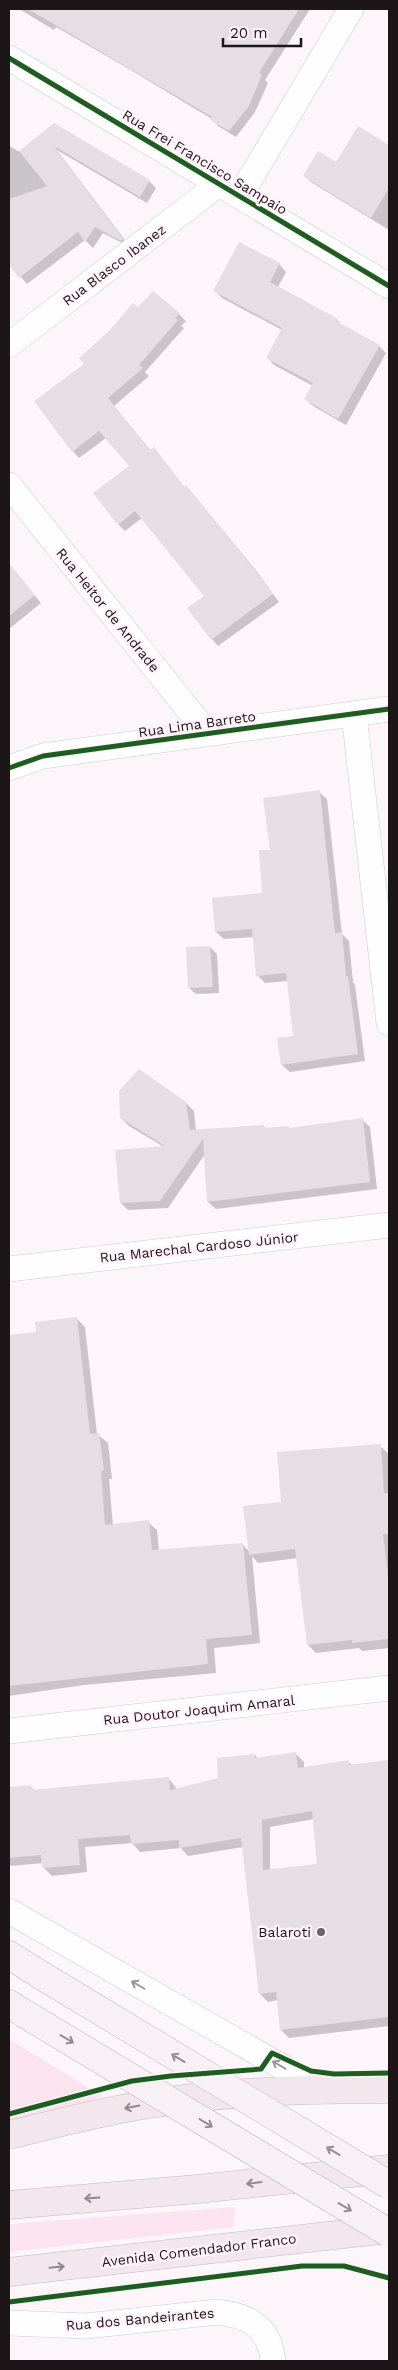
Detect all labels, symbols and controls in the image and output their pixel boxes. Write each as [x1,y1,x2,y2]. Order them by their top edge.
scale bar [223,15,300,47]
text: 20 m [230,24,268,42]
street label: Rua Frei Francisco Sampaio [120,106,290,218]
street label: Rua Blasco Ibanez [59,221,169,309]
street label: Rua Heitor de Andrade [53,545,163,675]
street label: Rua Lima Barreto [137,708,257,740]
street label: Rua Marechal Cardoso Júnior [99,1229,300,1265]
street label: Rua Doutor Joaquim Amaral [102,1692,296,1728]
place label: Balaroti [258,1924,311,1940]
marker: Balaroti [315,1926,327,1938]
one-way arrow [131,1979,145,1989]
one-way arrow [59,2034,73,2044]
one-way arrow [172,2052,186,2062]
one-way arrow [271,2060,286,2070]
one-way arrow [124,2103,140,2113]
one-way arrow [198,2118,212,2128]
one-way arrow [326,2145,340,2155]
one-way arrow [246,2178,262,2188]
one-way arrow [84,2194,100,2203]
one-way arrow [337,2202,351,2212]
street label: Avenida Comendador Franco [101,2230,297,2270]
one-way arrow [49,2262,65,2272]
street label: Rua dos Bandeirantes [65,2305,215,2333]

